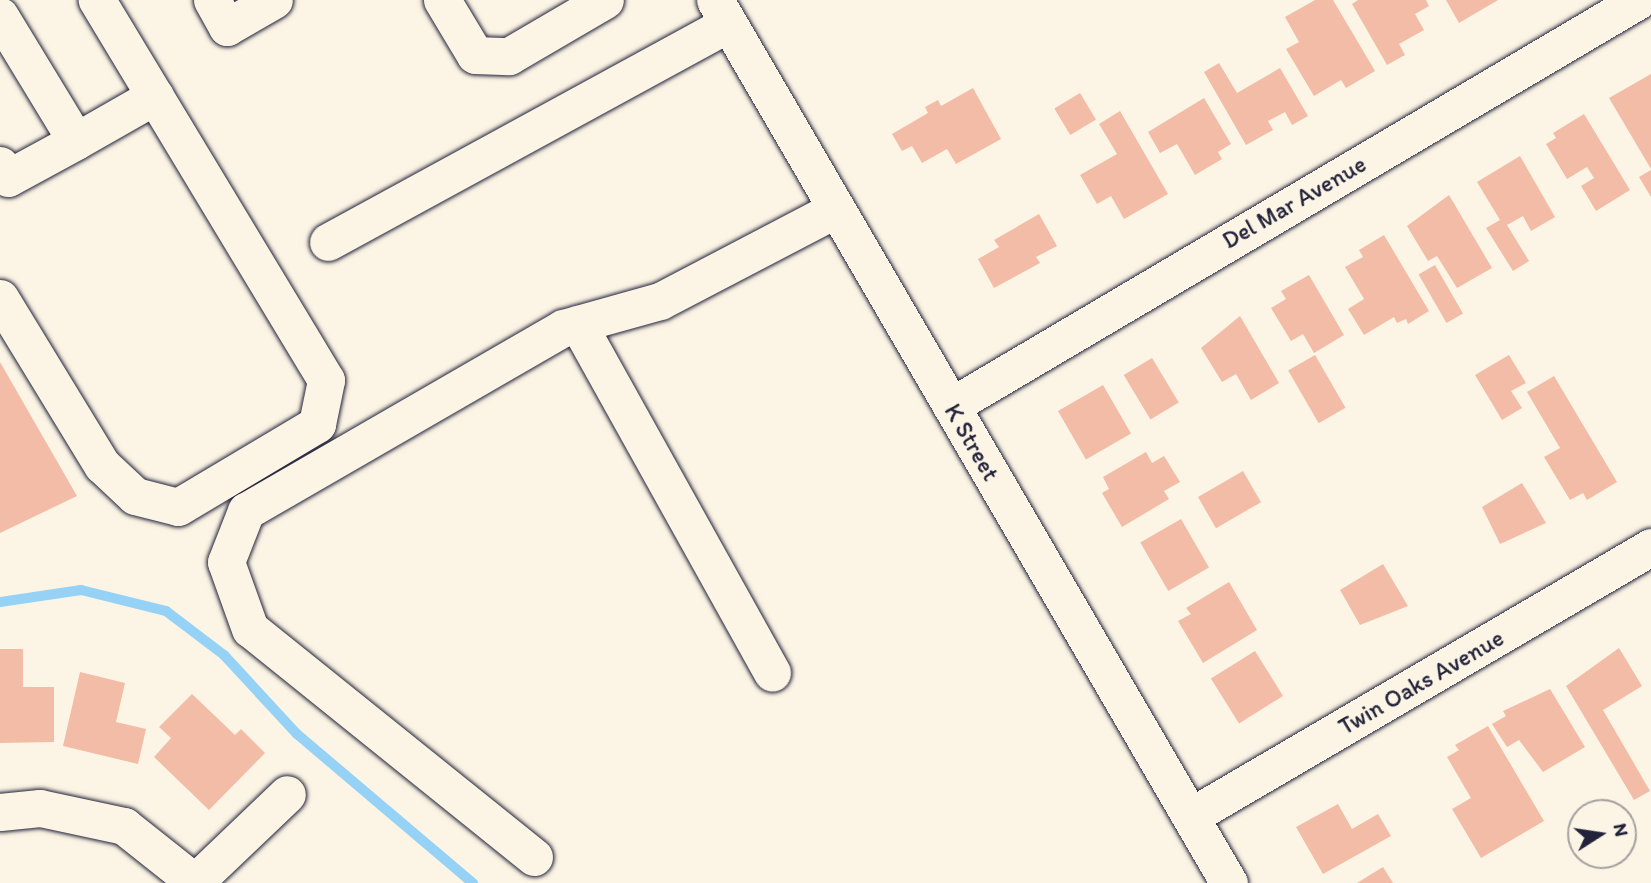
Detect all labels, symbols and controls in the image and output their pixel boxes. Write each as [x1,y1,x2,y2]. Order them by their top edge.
street label: Del Mar Avenue [1217,149,1371,255]
street label: K Street [938,398,1006,486]
street label: Twin Oaks Avenue [1334,623,1508,741]
north arrow [1567,799,1637,869]
text: N [1608,821,1634,839]

